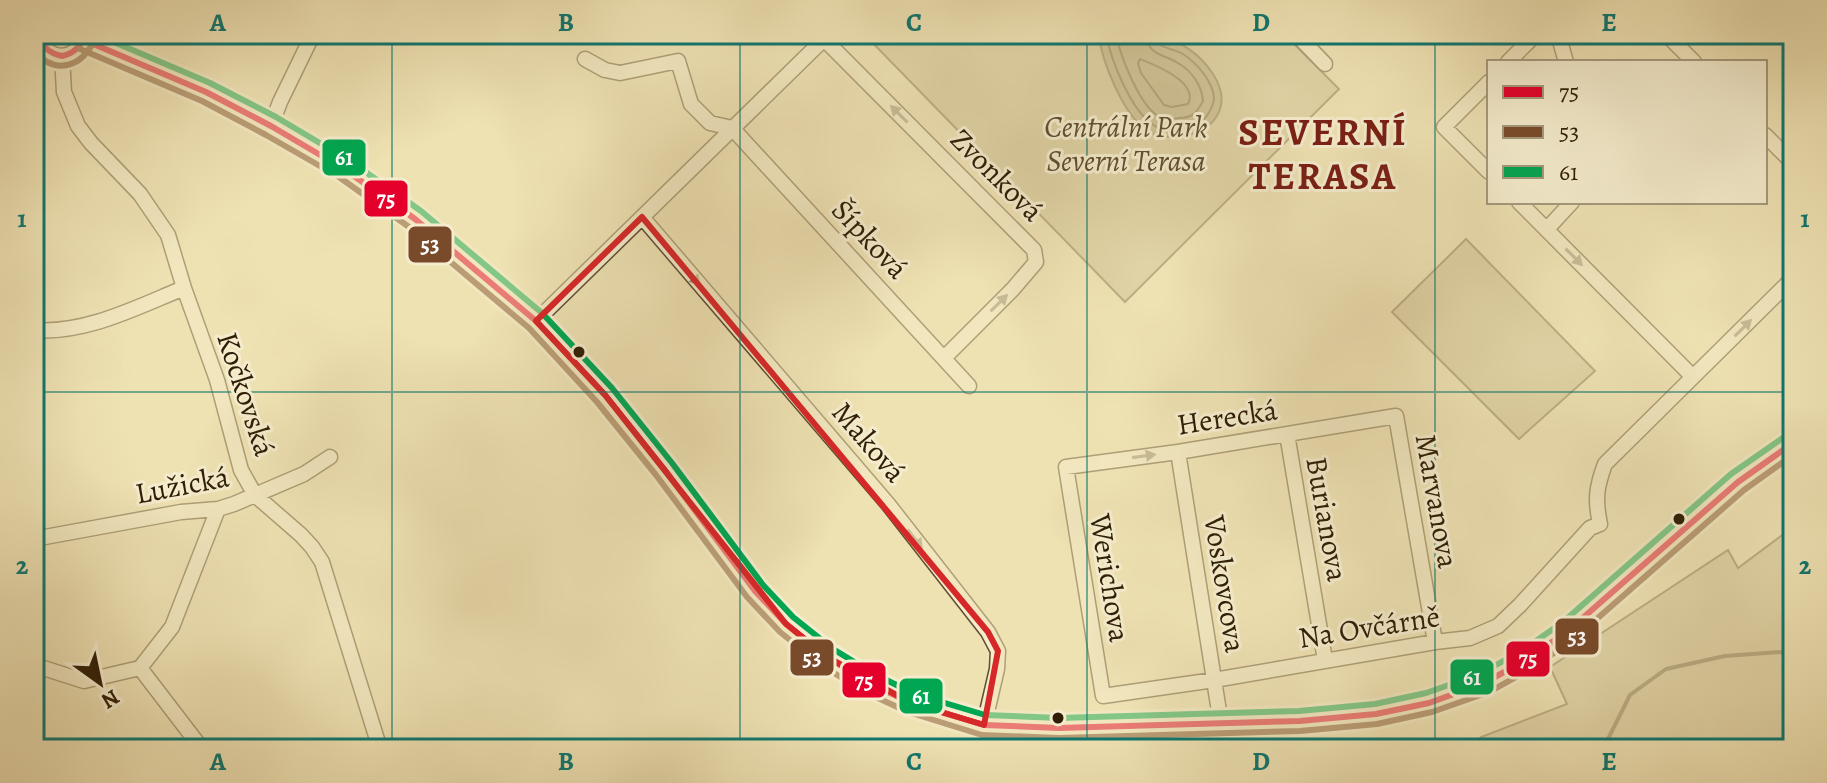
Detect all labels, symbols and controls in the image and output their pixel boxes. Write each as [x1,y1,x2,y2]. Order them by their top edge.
text: A [209,5,227,40]
text: B [558,5,574,40]
text: C [906,5,922,40]
text: D [1252,5,1270,40]
text: E [1601,5,1617,40]
legend [1487,60,1767,204]
text: 75 [1559,76,1579,108]
one-way arrow [890,105,909,124]
district label: SEVERNÍ TERASA [1238,106,1408,202]
park label: Centrální Park Severní Terasa [1044,107,1208,181]
text: 53 [1559,116,1579,148]
street label: Zvonková [942,120,1052,230]
line badge: 61 [321,138,367,177]
text: 61 [335,143,353,173]
text: 61 [1559,156,1578,188]
line badge: 75 [363,179,409,218]
text: 75 [377,184,395,214]
street label: Šípková [823,190,917,288]
text: 1 [17,201,27,236]
text: 1 [1800,201,1810,236]
line badge: 53 [407,225,453,264]
text: 53 [421,230,439,260]
one-way arrow [1564,247,1583,266]
one-way arrow [683,266,700,286]
one-way arrow [989,295,1008,313]
one-way arrow [1733,319,1752,337]
street label: Kočkovská [207,327,285,461]
unlabelled marker [571,344,587,360]
street label: Herecká [1174,389,1280,445]
street label: Maková [823,393,915,491]
street label: Marvanova [1406,431,1468,571]
one-way arrow [1132,449,1157,462]
street label: Burianova [1296,454,1358,584]
street label: Lužická [132,456,232,514]
street label: Werichova [1080,510,1140,645]
unlabelled marker [1671,511,1687,527]
street label: Voskovcova [1194,512,1256,655]
one-way arrow [906,529,922,549]
text: 2 [16,548,29,583]
text: 2 [1799,548,1812,583]
street label: Na Ovčárně [1295,596,1443,658]
line badge: 53 [1554,617,1600,656]
text: 53 [1568,622,1586,652]
line badge: 53 [789,638,835,677]
line badge: 75 [1505,640,1551,678]
north arrow [60,643,140,723]
text: 53 [803,643,821,673]
text: 75 [1519,644,1537,674]
line badge: 61 [1449,658,1495,696]
line badge: 75 [841,661,887,699]
text: 61 [1463,663,1481,693]
text: 75 [855,666,873,696]
line badge: 61 [898,677,944,715]
text: N [95,682,125,716]
text: 61 [912,682,930,712]
unlabelled marker [1050,710,1066,726]
text: A [209,744,227,779]
text: B [558,744,574,779]
text: C [906,744,922,779]
text: D [1252,744,1270,779]
text: E [1601,744,1617,779]

